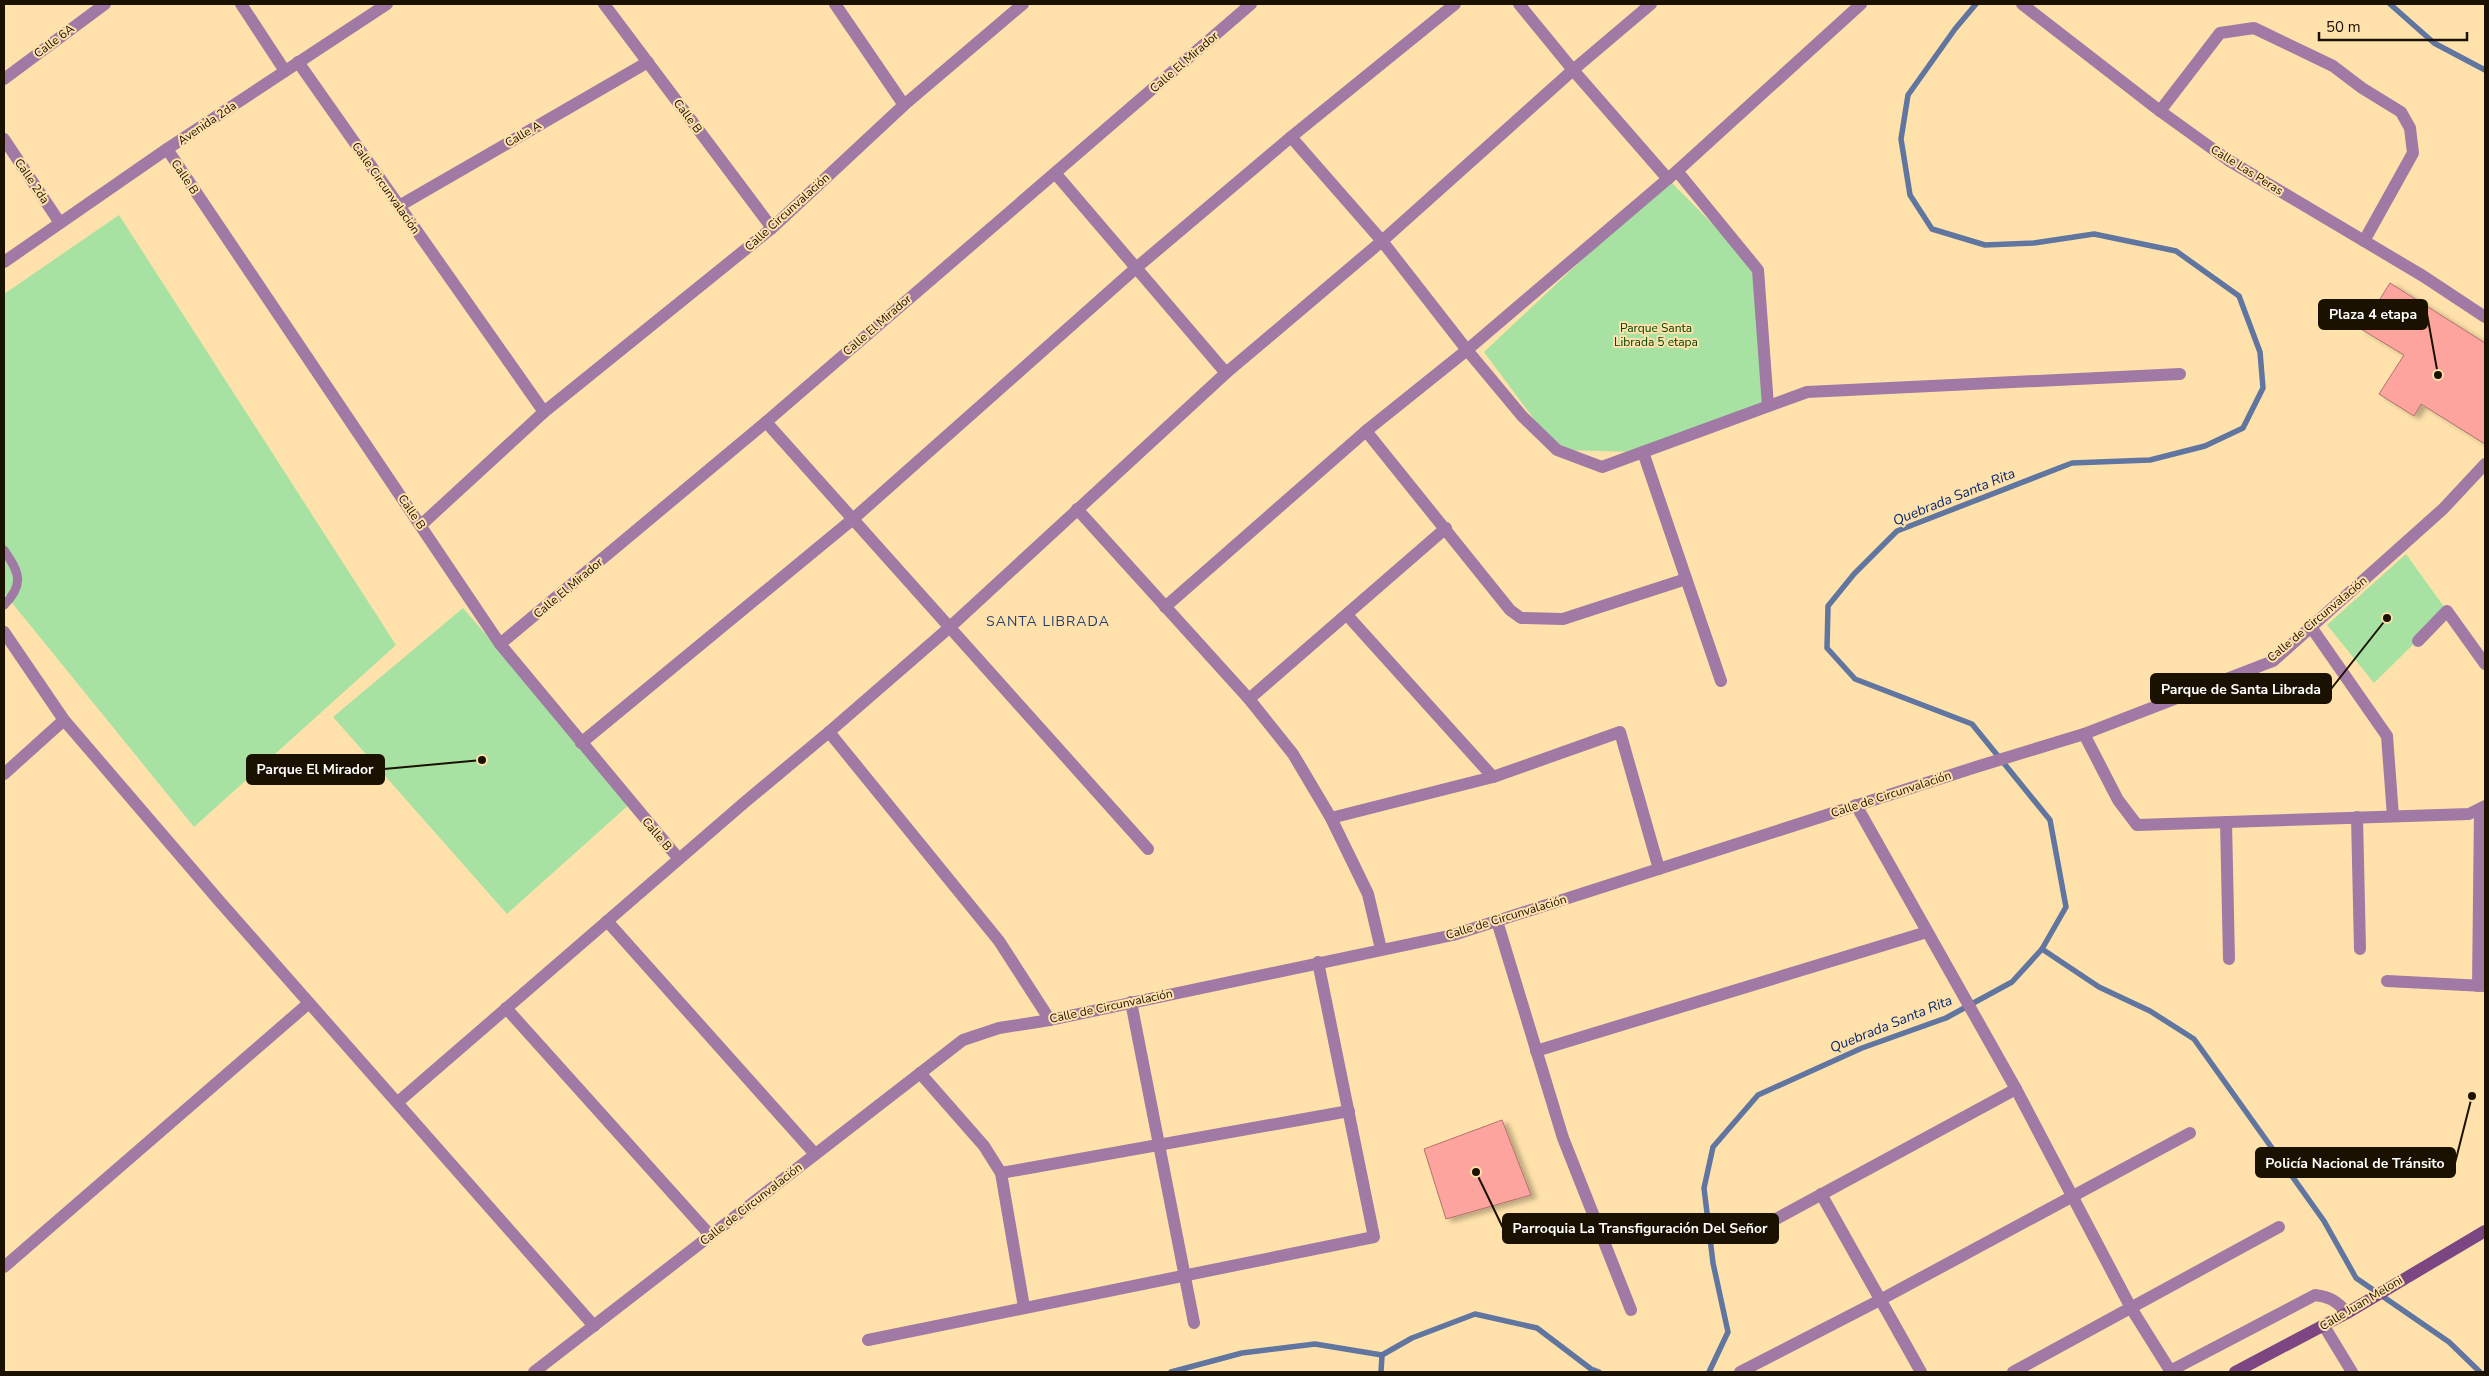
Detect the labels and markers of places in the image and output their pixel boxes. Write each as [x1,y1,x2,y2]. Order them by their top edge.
callout: Plaza 4 etapa [2319,300,2427,329]
callout: Parque de Santa Librada [2151,674,2331,703]
callout: Parque El Mirador [247,755,384,784]
callout: Policía Nacional de Tránsito [2256,1148,2455,1177]
callout: Parroquia La Transfiguración Del Señor [1503,1214,1778,1243]

